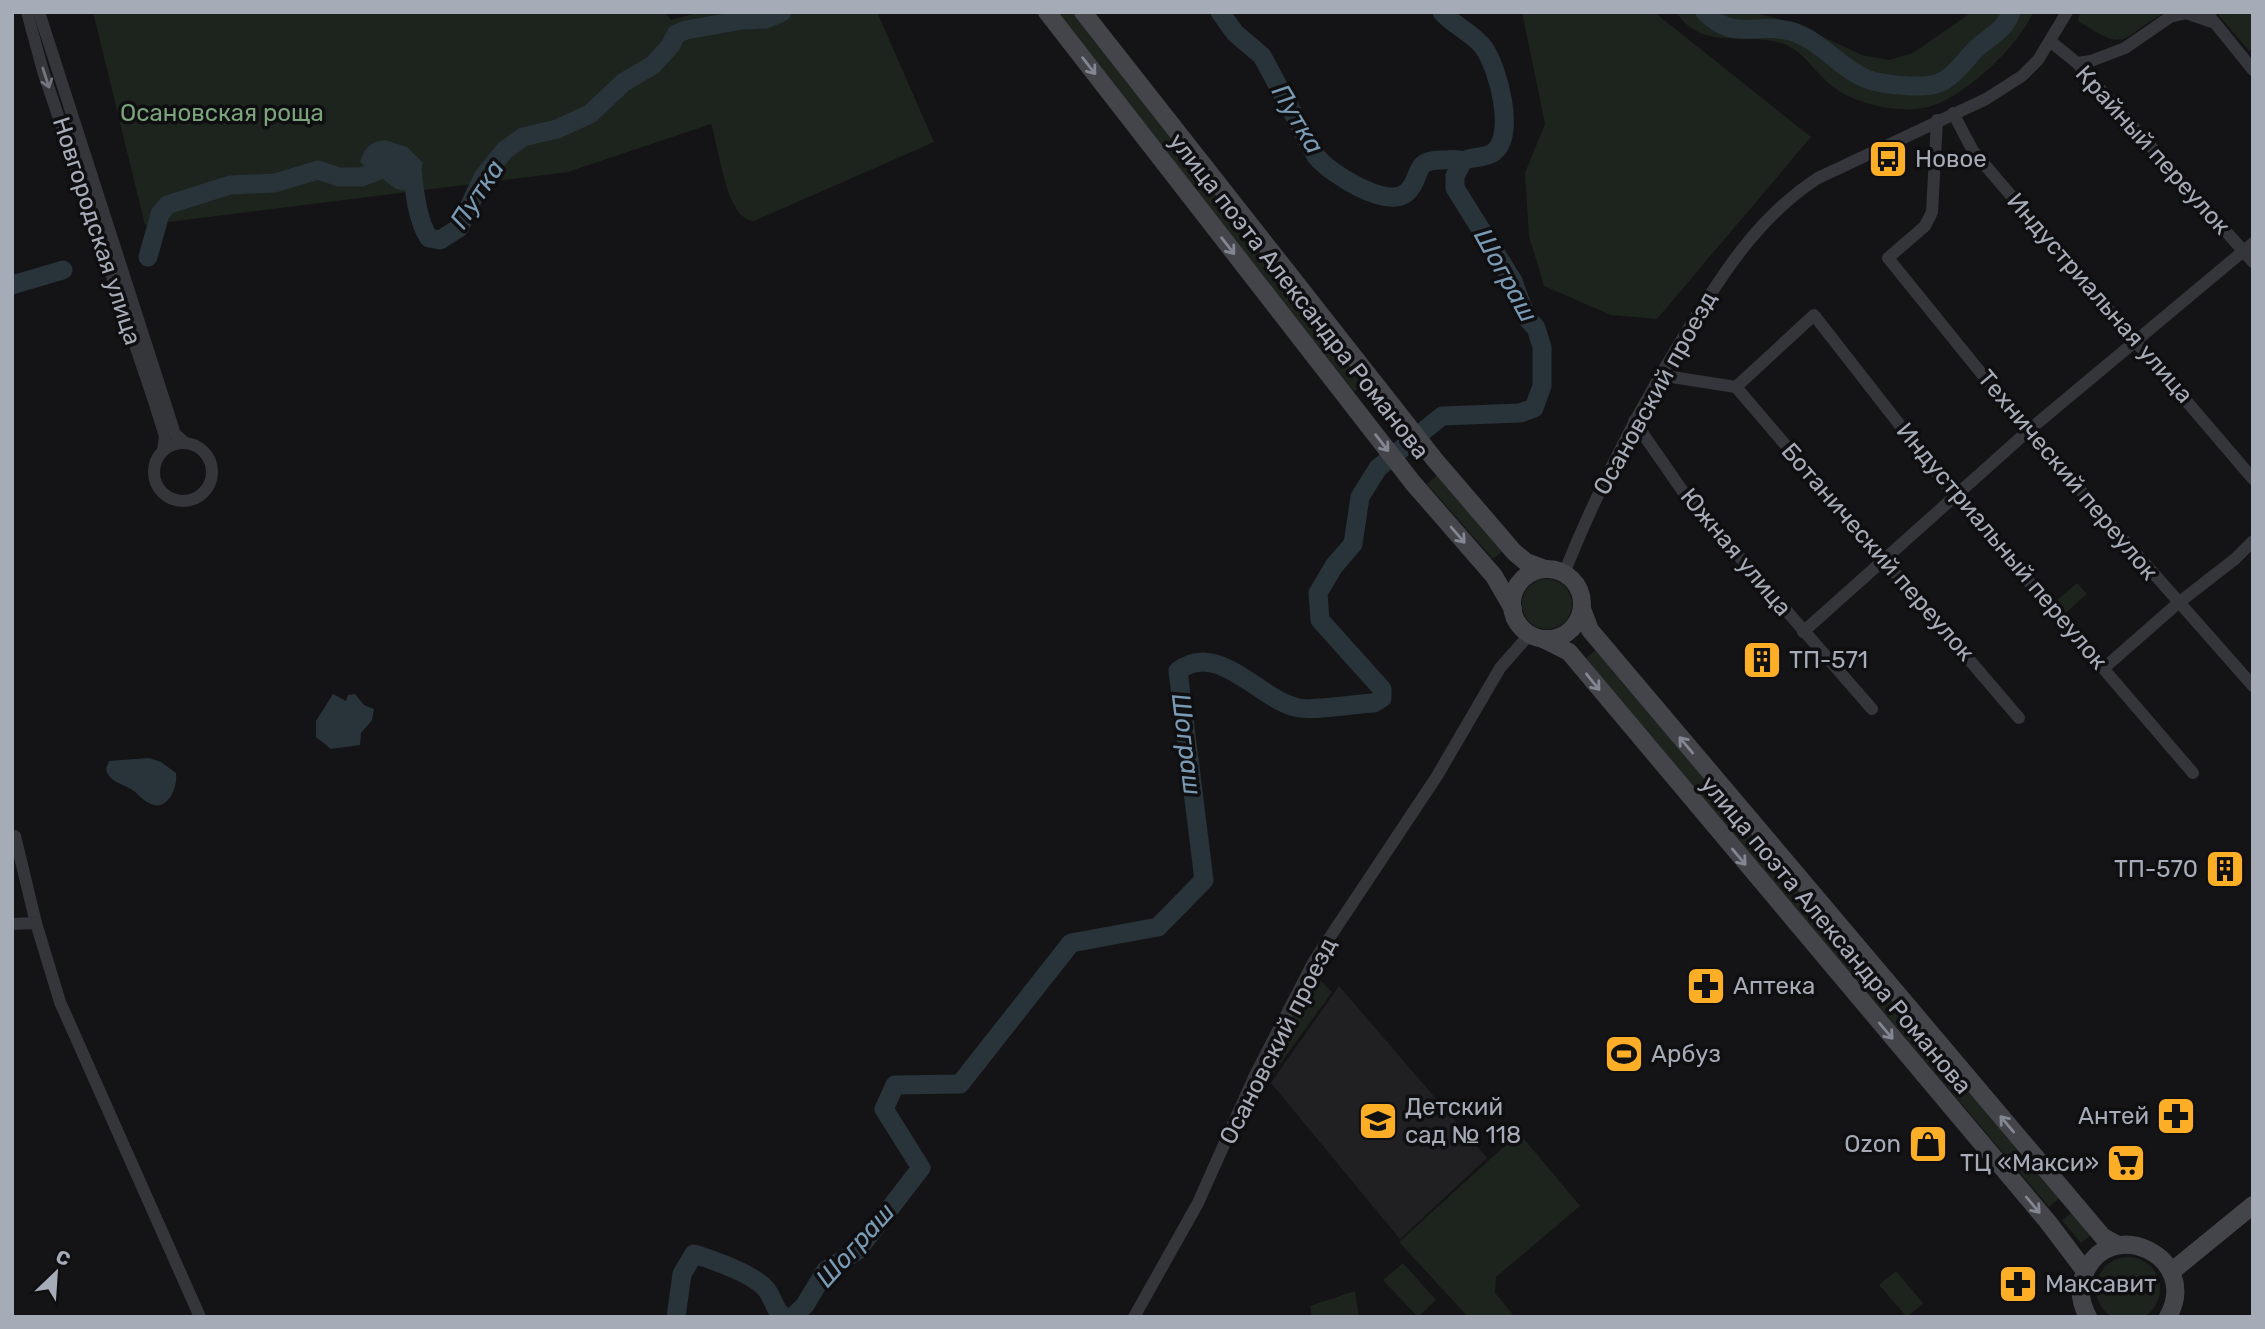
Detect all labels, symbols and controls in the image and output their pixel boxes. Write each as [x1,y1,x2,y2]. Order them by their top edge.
one-way arrow [1081,57,1096,75]
street label: Крайный переулок [2070,60,2236,240]
one-way arrow [41,66,53,88]
water label: Путка [1265,79,1330,160]
park label: Осановская роща [120,99,324,127]
street label: Новгородская улица [47,113,147,349]
street label: улица поэта Александра Романова [1163,127,1435,465]
bus stop icon: Новое [1867,138,1909,180]
place label: Новое [1915,145,1987,173]
water label: Путка [444,154,511,234]
street label: Индустриальная улица [2001,187,2199,409]
water label: Шограш [1467,223,1544,327]
one-way arrow [1221,237,1236,255]
street label: Осановский проезд [1587,286,1723,500]
street label: Технический переулок [1972,364,2164,586]
street label: Индустриальный переулок [1891,417,2113,675]
one-way arrow [1374,433,1389,451]
street label: Ботанический переулок [1776,437,1980,667]
street label: Южная улица [1675,483,1797,621]
one-way arrow [1450,526,1466,544]
building icon: ТП-571 [1741,639,1783,681]
place label: ТП-571 [1789,646,1868,674]
one-way arrow [1585,673,1601,691]
water label: Шограш [1165,691,1208,797]
one-way arrow [1678,737,1693,755]
street label: улица поэта Александра Романова [1695,770,1977,1100]
one-way arrow [1731,848,1746,866]
building icon: ТП-570 [2204,848,2246,890]
place label: ТП-570 [2114,855,2198,883]
street label: Осановский проезд [1214,933,1342,1149]
pharmacy icon: Аптека [1685,965,1727,1007]
place label: Аптека [1733,972,1815,1000]
one-way arrow [1878,1022,1894,1040]
sports icon: Арбуз [1603,1033,1645,1075]
place label: Арбуз [1651,1040,1721,1068]
place label: Детский сад № 118 [1405,1093,1521,1149]
pharmacy icon: Антей [2155,1095,2197,1137]
school or university icon: Детский сад № 118 [1357,1100,1399,1142]
place label: Антей [2078,1102,2149,1130]
one-way arrow [1999,1115,2015,1133]
shop icon: Ozon [1907,1123,1949,1165]
place label: Ozon [1844,1130,1901,1158]
supermarket icon: ТЦ «Макси» [2105,1142,2147,1184]
place label: ТЦ «Макси» [1960,1149,2099,1177]
one-way arrow [2025,1195,2041,1213]
water label: Шограш [810,1197,901,1294]
north arrow [21,1238,91,1308]
text: С [52,1245,74,1271]
pharmacy icon: Максавит [1997,1263,2039,1305]
place label: Максавит [2045,1270,2156,1298]

